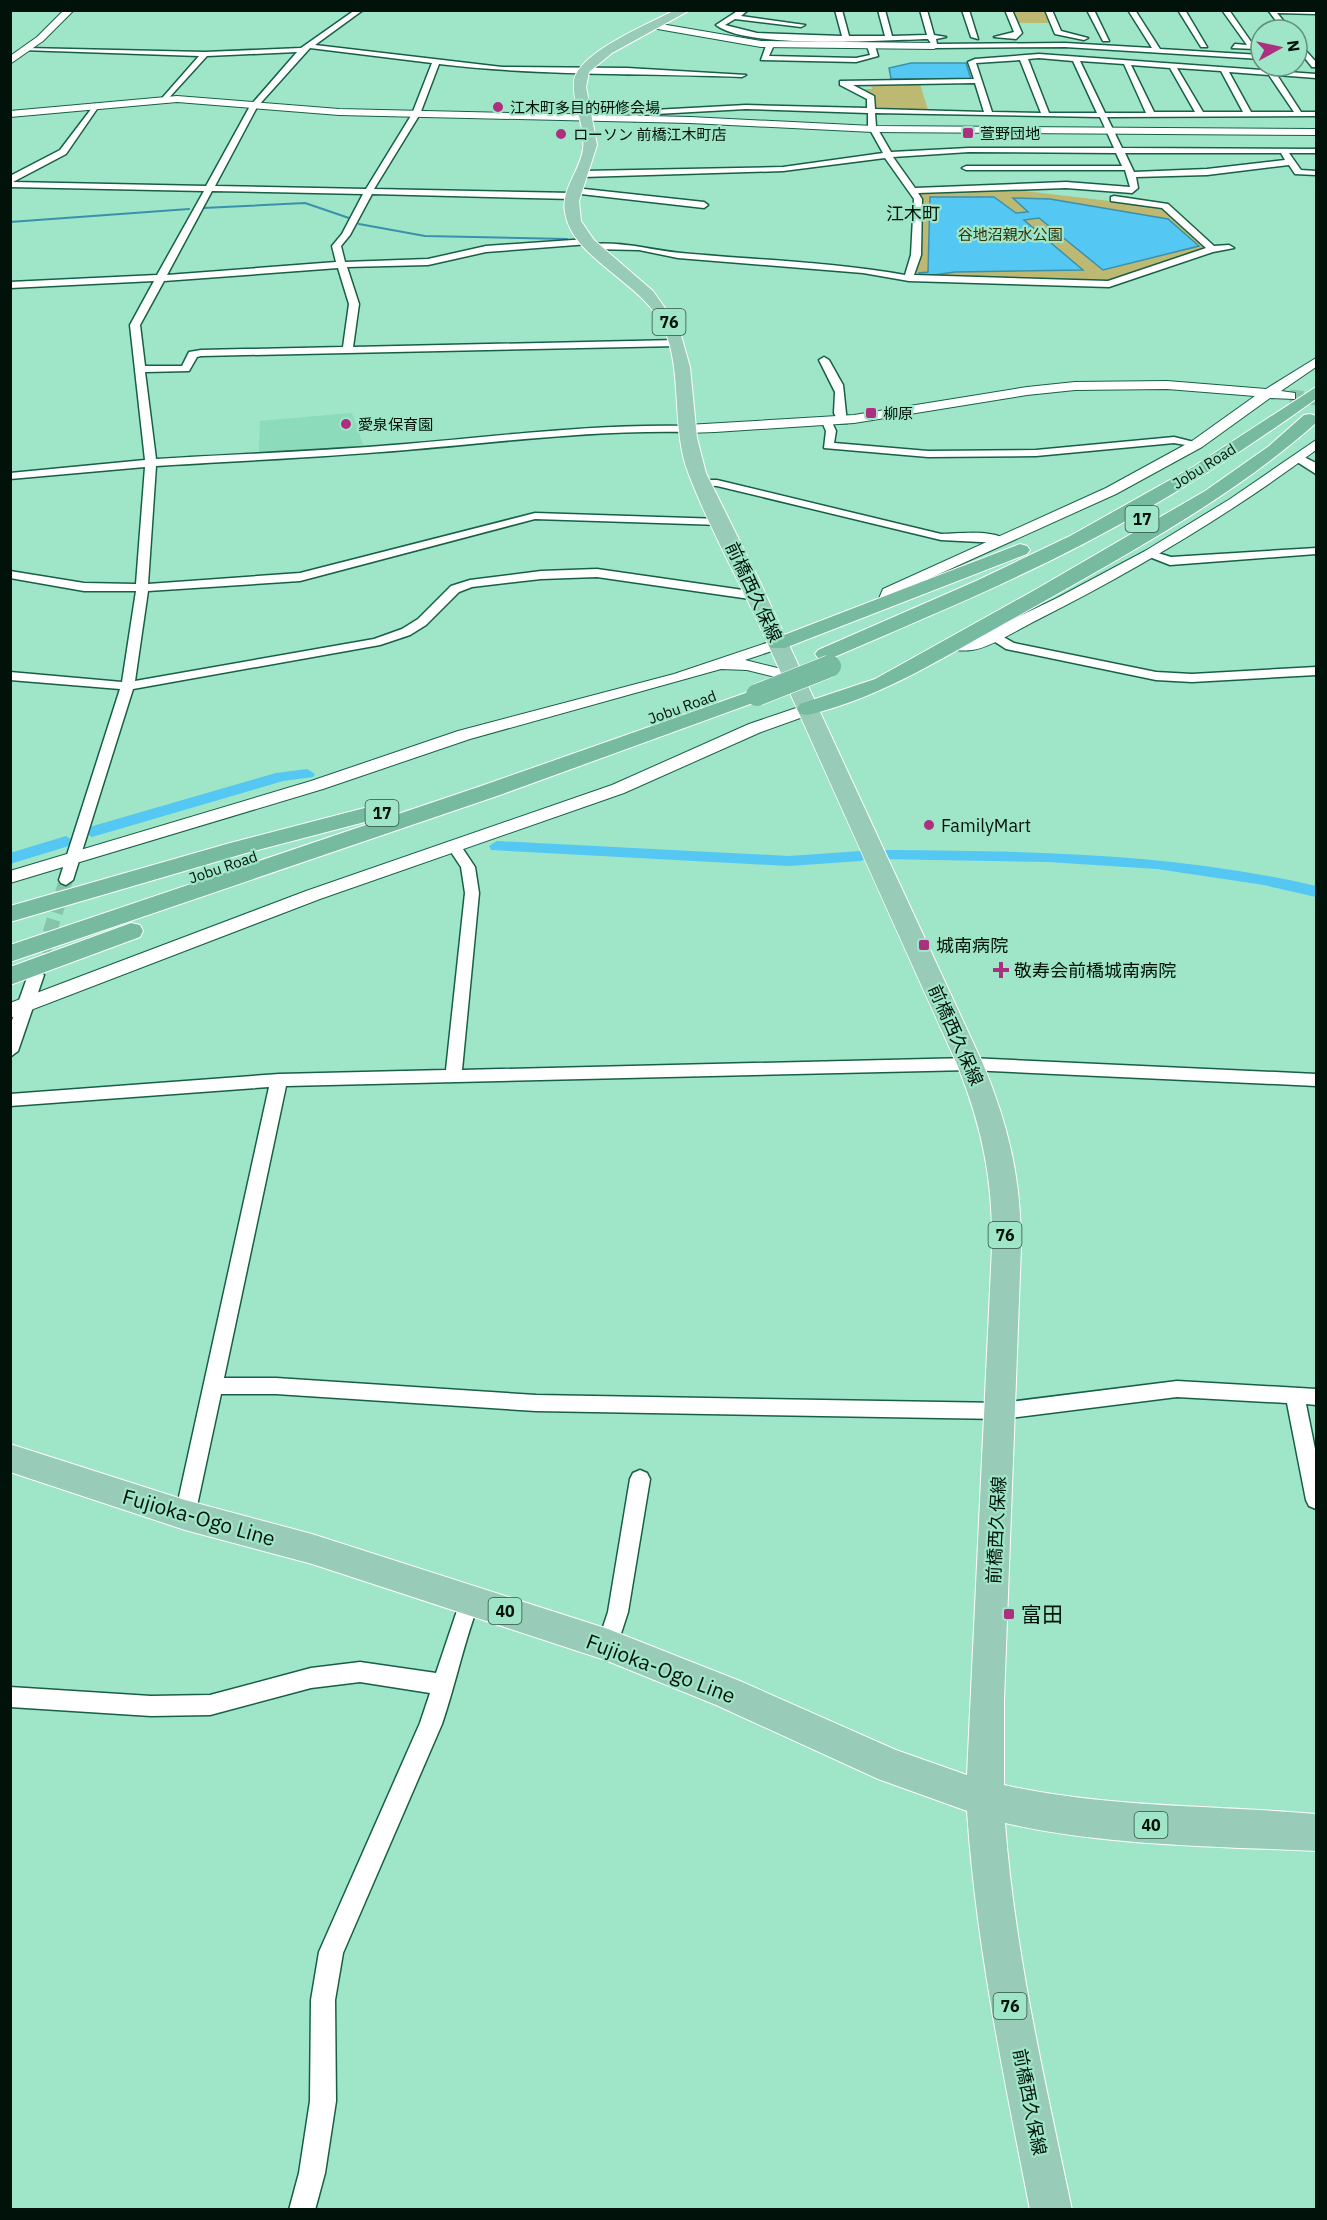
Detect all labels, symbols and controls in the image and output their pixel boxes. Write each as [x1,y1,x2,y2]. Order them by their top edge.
north arrow [1249,18,1309,78]
text: N [1283,39,1305,53]
place label: 江木町多目的研修会場 [510,98,660,117]
marker: 江木町多目的研修会場 [491,100,505,114]
place label: 萱野団地 [980,124,1040,143]
place label: ローソン 前橋江木町店 [573,125,727,144]
marker: 萱野団地 [961,126,975,140]
marker: ローソン 前橋江木町店 [554,127,568,141]
district label: 江木町 [886,202,940,225]
park label: 谷地沼親水公園 [957,225,1063,244]
road number: 76 [652,309,686,335]
place label: 柳原 [883,404,913,423]
marker: 柳原 [864,406,878,420]
place label: 愛泉保育園 [358,415,433,434]
marker: 愛泉保育園 [339,417,353,431]
street label: Jobu Road [1169,439,1239,493]
road number: 17 [1126,506,1158,532]
street label: 前橋西久保線 [721,538,787,646]
street label: Jobu Road [645,686,719,728]
road number: 17 [366,800,398,826]
place label: FamilyMart [941,814,1031,837]
marker: FamilyMart [922,818,936,832]
street label: Jobu Road [186,846,260,888]
place label: 城南病院 [936,934,1008,957]
marker: 城南病院 [917,938,931,952]
place label: 敬寿会前橋城南病院 [1014,959,1176,982]
marker: 敬寿会前橋城南病院 [992,961,1010,979]
street label: 前橋西久保線 [924,981,988,1089]
road number: 76 [988,1222,1022,1248]
street label: 前橋西久保線 [982,1475,1010,1585]
street label: Fujioka-Ogo Line [119,1482,279,1552]
road number: 40 [488,1598,522,1624]
place label: 富田 [1021,1600,1063,1628]
marker: 富田 [1002,1607,1016,1621]
street label: Fujioka-Ogo Line [582,1627,740,1709]
road number: 40 [1134,1812,1168,1838]
road number: 76 [994,1993,1026,2019]
street label: 前橋西久保線 [1008,2047,1052,2157]

